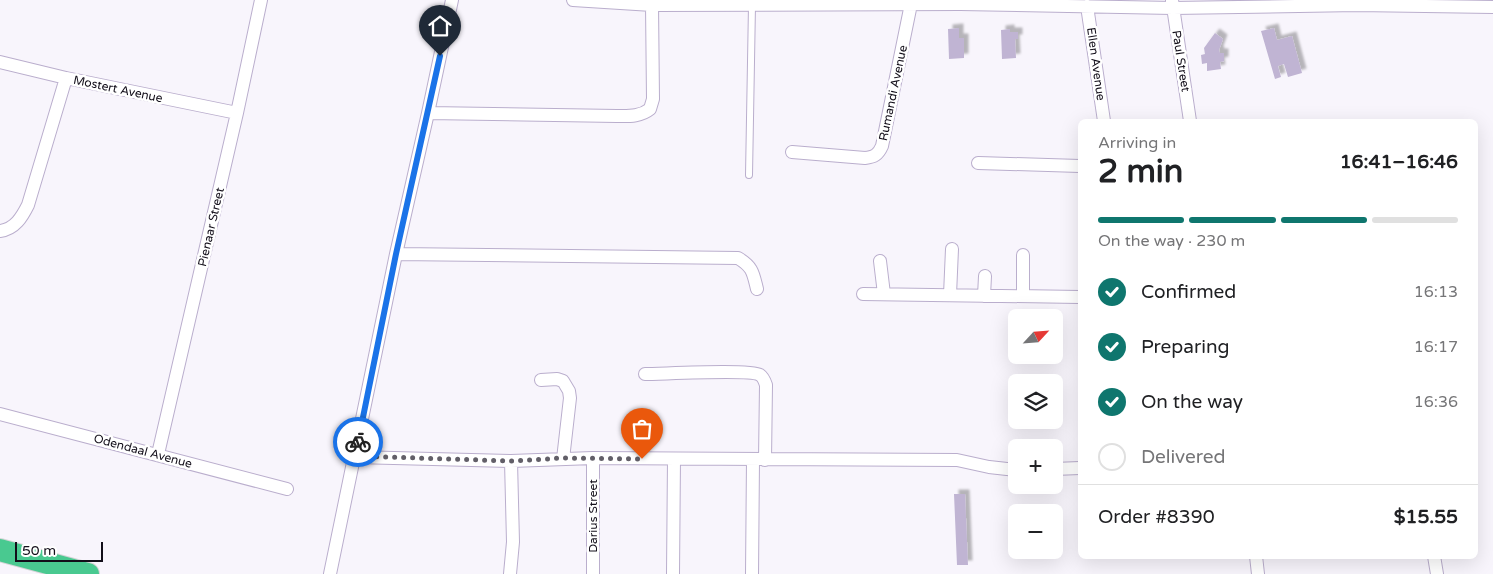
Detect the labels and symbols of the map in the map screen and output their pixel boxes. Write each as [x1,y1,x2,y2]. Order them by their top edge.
pin [419,5,461,56]
street label: Ellen Avenue [1084,26,1108,102]
street label: Paul Street [1169,29,1193,93]
street label: Rumandi Avenue [876,44,910,142]
street label: Mostert Avenue [72,73,164,105]
street label: Pienaar Street [195,186,227,268]
north arrow [1008,309,1062,364]
pin [621,408,663,459]
courier [333,417,383,467]
street label: Odendaal Avenue [92,431,194,471]
street label: Darius Street [586,479,600,553]
scale bar [15,539,102,562]

